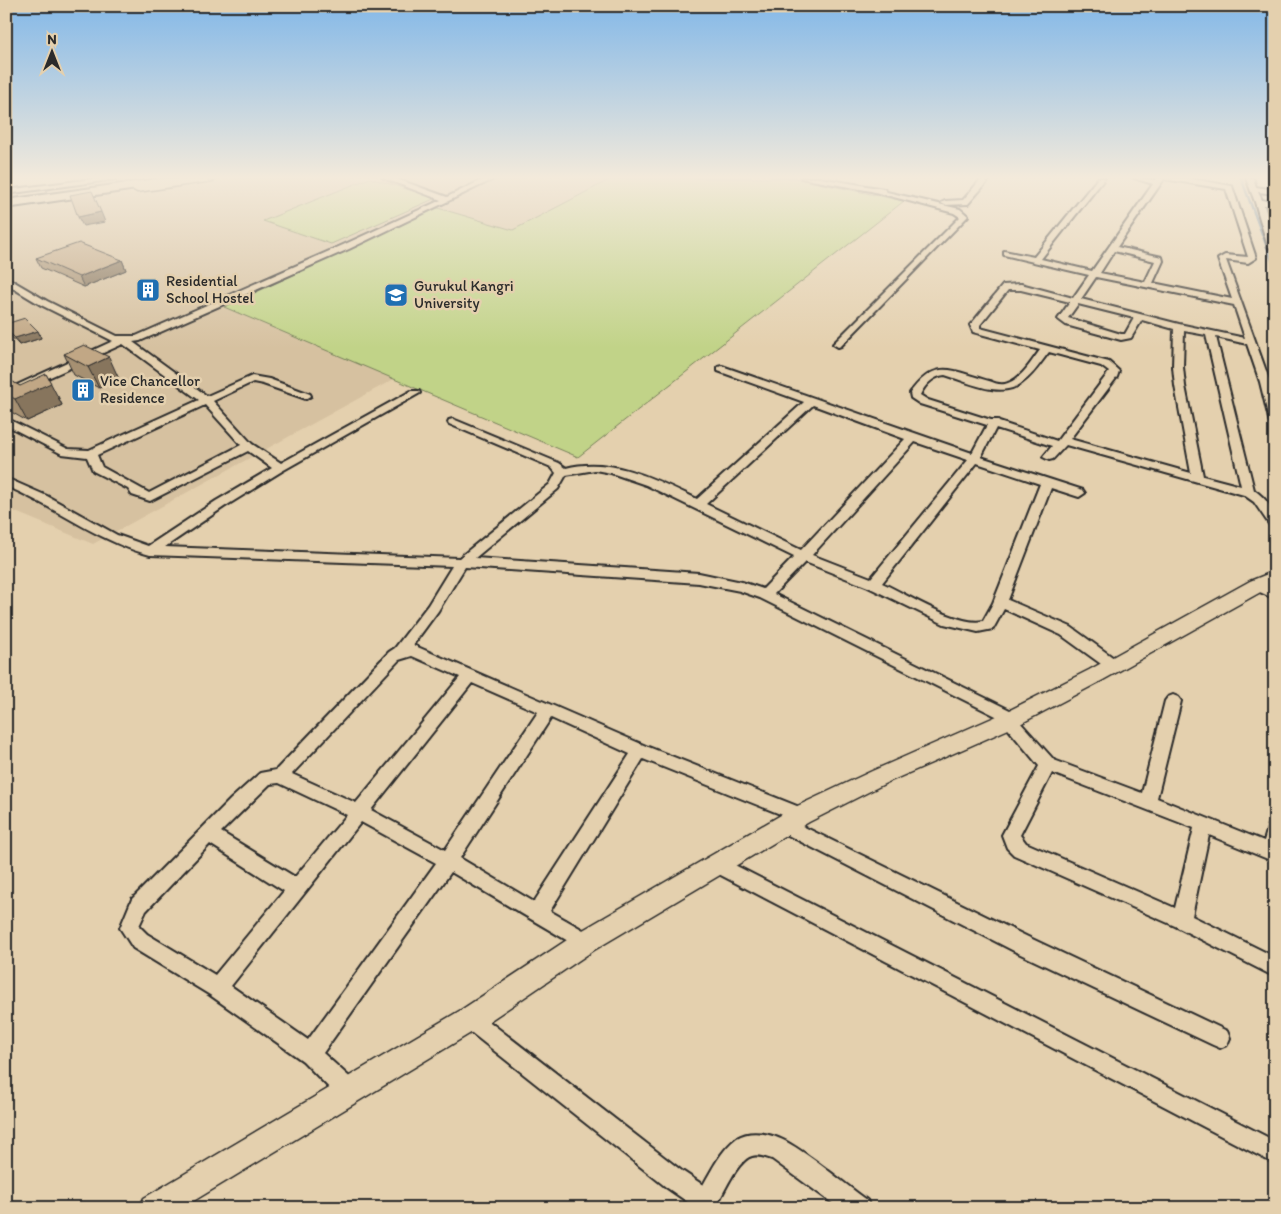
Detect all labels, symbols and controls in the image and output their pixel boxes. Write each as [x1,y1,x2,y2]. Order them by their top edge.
north arrow [28,28,78,78]
text: N [47,31,57,48]
place label: Residential School Hostel [166,272,254,307]
building icon: Residential School Hostel [135,277,161,303]
place label: Gurukul Kangri University [414,277,514,312]
school or university icon: Gurukul Kangri University [383,282,409,308]
place label: Vice Chancellor Residence [100,372,200,407]
building icon: Vice Chancellor Residence [70,377,96,403]

